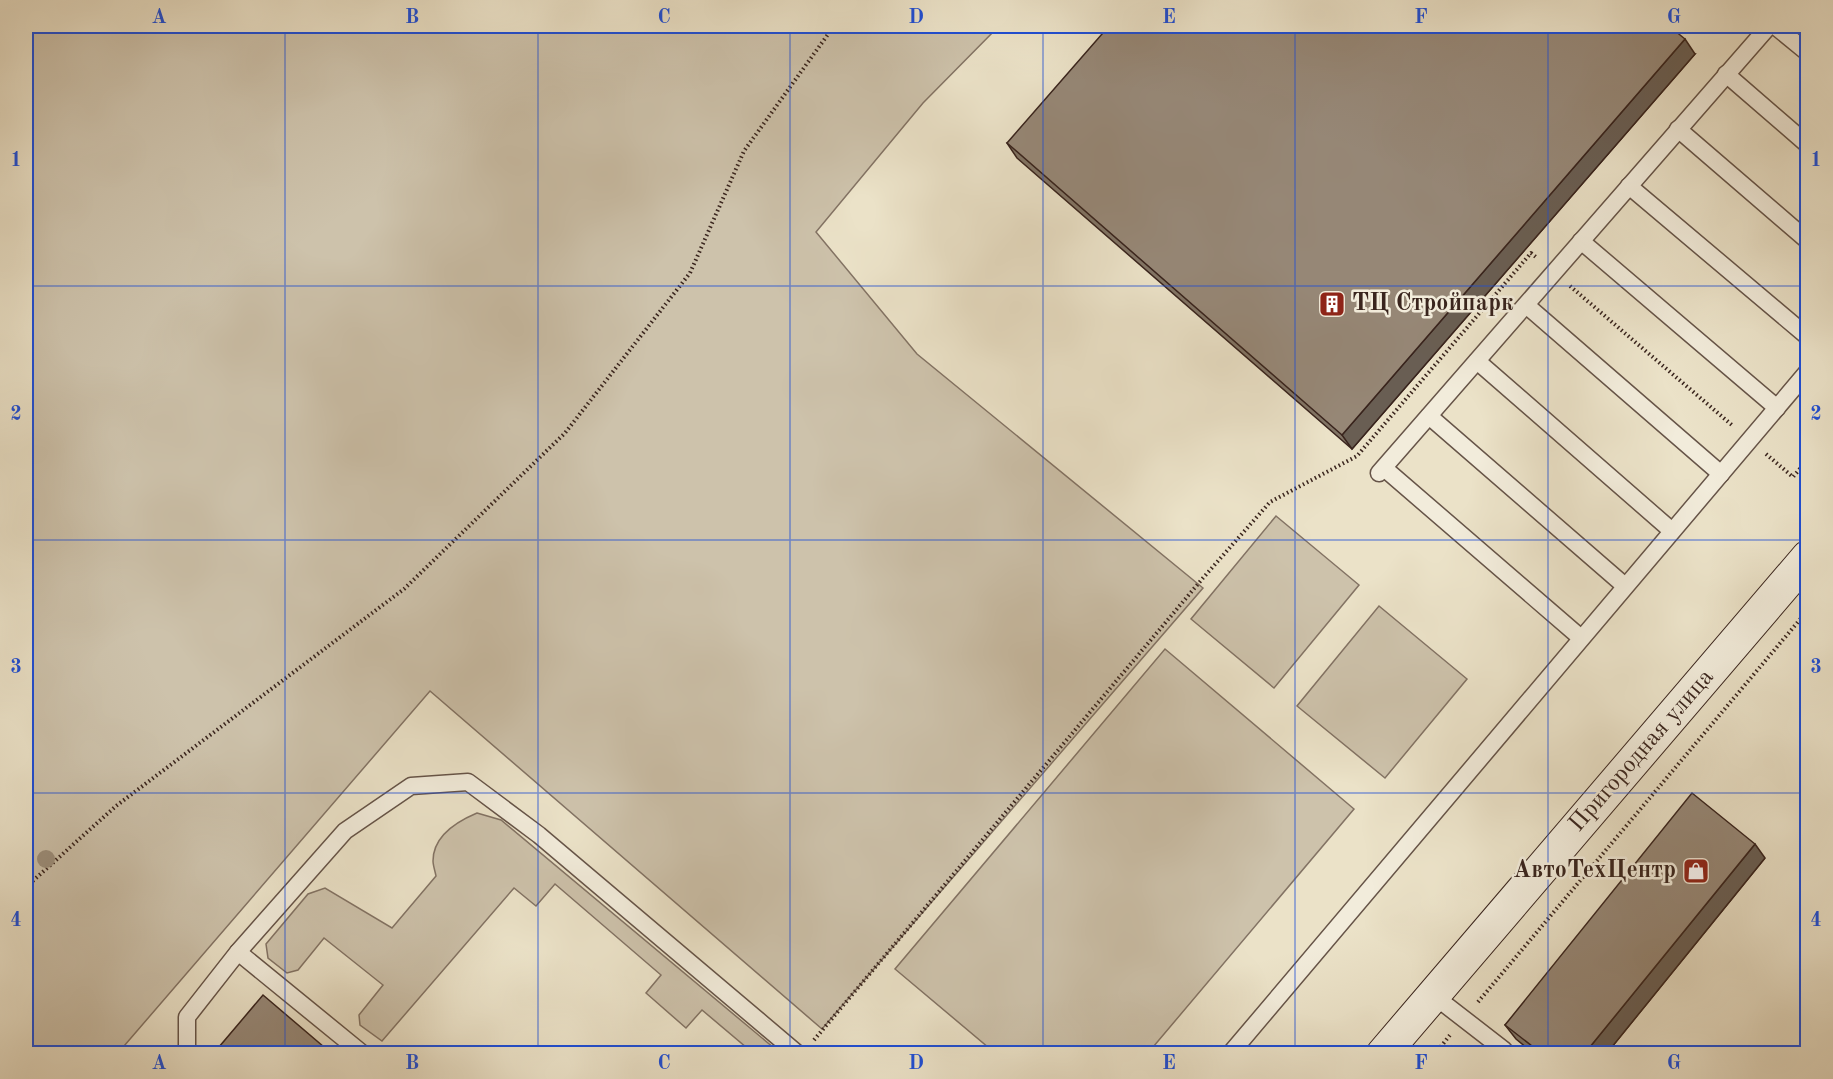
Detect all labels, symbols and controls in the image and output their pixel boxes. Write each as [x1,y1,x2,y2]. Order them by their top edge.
text: A [151,8,167,28]
text: B [405,8,419,28]
text: C [657,8,671,28]
text: D [908,8,924,28]
text: E [1162,8,1176,28]
text: F [1414,8,1428,28]
text: G [1667,8,1681,28]
text: 1 [10,151,22,171]
text: 1 [1810,151,1822,171]
building icon: ТЦ Стройпарк [1317,289,1347,319]
place label: ТЦ Стройпарк [1352,292,1514,316]
text: 2 [10,405,22,425]
text: 2 [1810,405,1822,425]
text: 3 [10,658,22,678]
text: 3 [1810,658,1822,678]
street label: Пригородная улица [1565,665,1719,837]
shop icon: АвтоТехЦентр [1681,856,1711,886]
place label: АвтоТехЦентр [1513,859,1676,883]
text: 4 [10,911,22,931]
text: 4 [1810,911,1822,931]
text: A [151,1054,167,1074]
text: B [405,1054,419,1074]
text: C [657,1054,671,1074]
text: D [908,1054,924,1074]
text: E [1162,1054,1176,1074]
text: F [1414,1054,1428,1074]
text: G [1667,1054,1681,1074]

